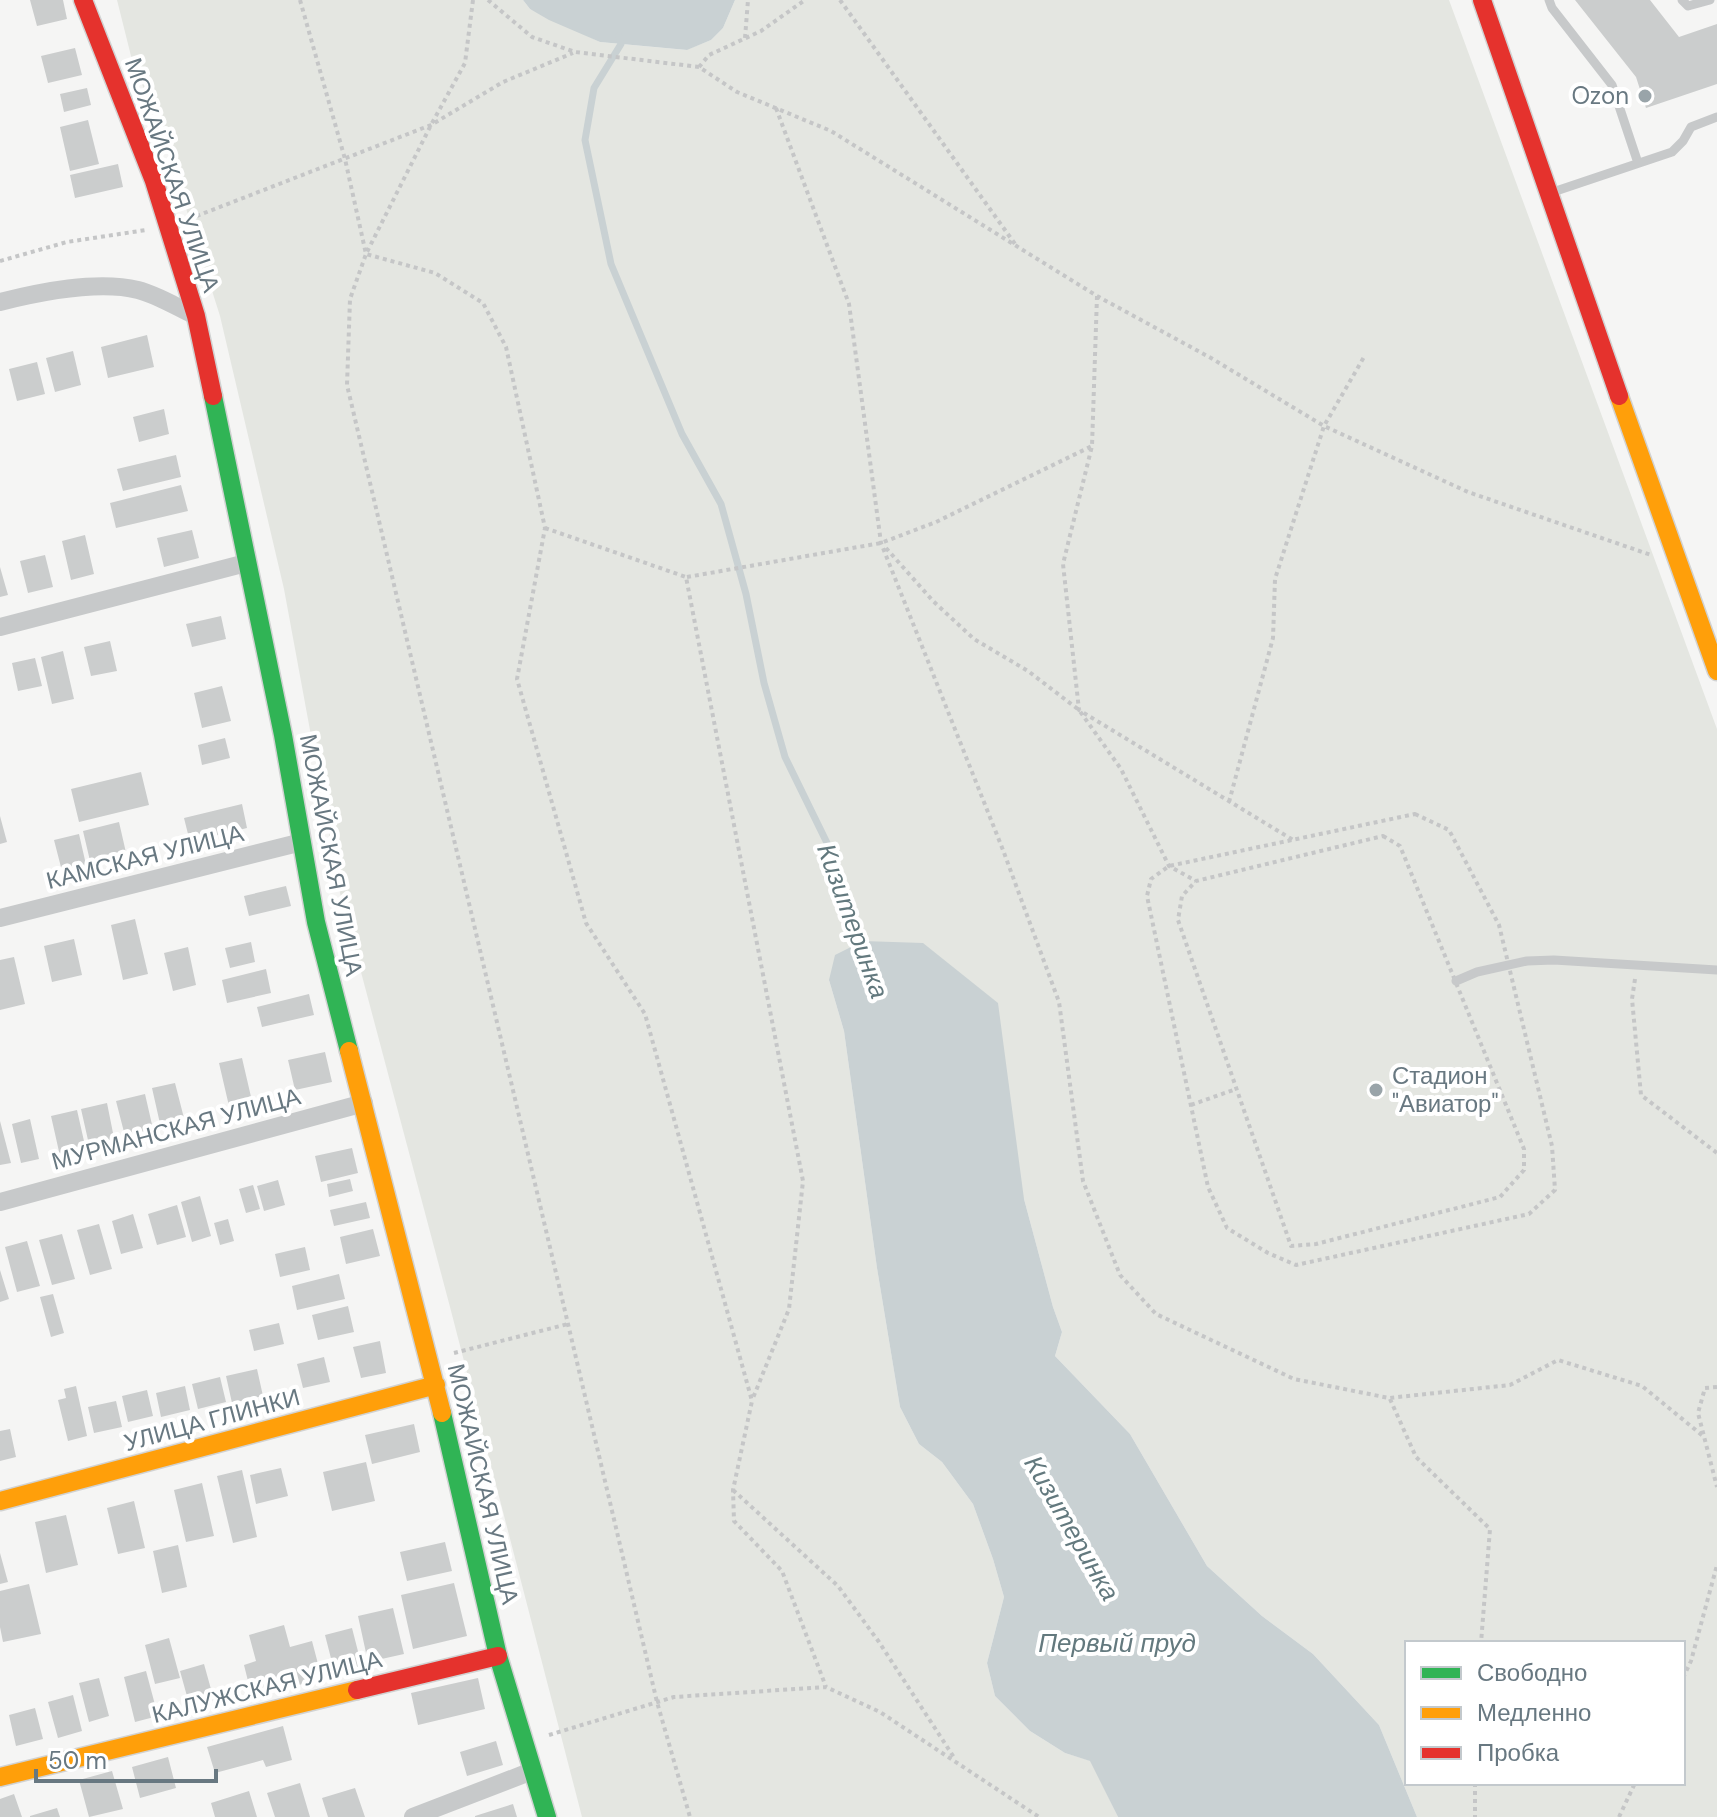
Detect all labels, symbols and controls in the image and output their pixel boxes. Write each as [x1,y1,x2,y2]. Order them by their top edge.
street label: МОЖАЙСКАЯ УЛИЦА [118,54,227,296]
place label: Ozon [1571,80,1629,111]
marker: Ozon [1636,87,1654,105]
street label: МОЖАЙСКАЯ УЛИЦА [293,731,370,979]
street label: КАМСКАЯ УЛИЦА [43,817,247,896]
water label: Кизитеринка [809,839,897,1003]
place label: Стадион "Авиатор" [1392,1060,1498,1119]
street label: МУРМАНСКАЯ УЛИЦА [48,1080,304,1177]
marker: Стадион "Авиатор" [1367,1081,1385,1099]
street label: МОЖАЙСКАЯ УЛИЦА [441,1361,526,1607]
street label: УЛИЦА ГЛИНКИ [121,1381,303,1458]
water label: Кизитеринка [1017,1449,1127,1607]
water label: Первый пруд [1038,1626,1196,1660]
legend [1405,1641,1685,1785]
street label: КАЛУЖСКАЯ УЛИЦА [149,1643,385,1730]
text: Свободно [1477,1657,1587,1688]
text: Медленно [1477,1697,1591,1728]
scale bar [36,1733,216,1783]
text: Пробка [1477,1737,1560,1768]
text: 50 m [48,1745,107,1776]

